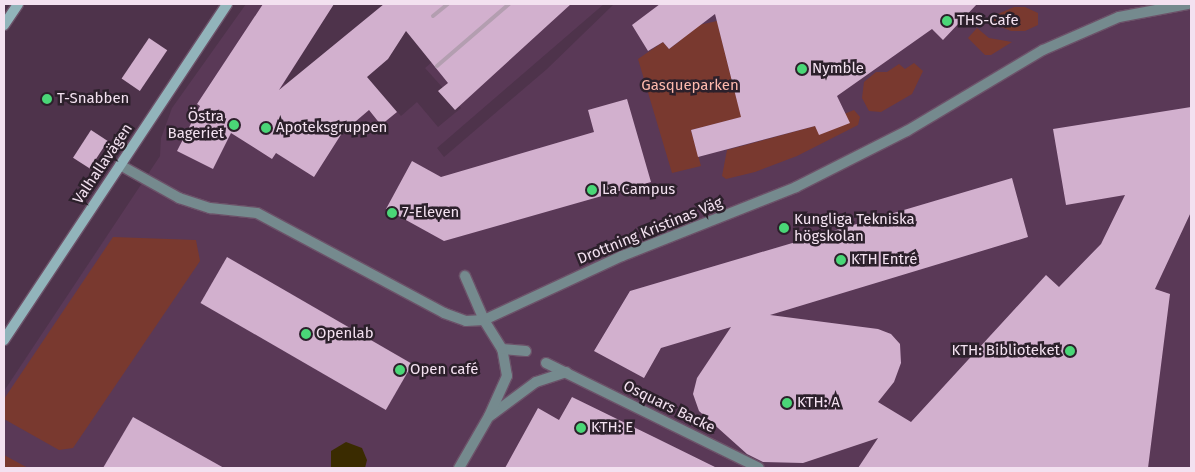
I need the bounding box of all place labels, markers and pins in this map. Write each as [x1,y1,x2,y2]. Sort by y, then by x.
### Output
place label: THS-Cafe [957,12,1019,30]
marker: THS-Cafe [941,15,953,27]
place label: Nymble [812,60,864,78]
marker: Nymble [796,63,808,75]
place label: T-Snabben [57,90,129,108]
marker: T-Snabben [41,93,53,105]
place label: Östra Bageriet [168,107,224,142]
marker: Östra Bageriet [228,119,240,131]
place label: Apoteksgruppen [276,119,387,137]
marker: Apoteksgruppen [260,122,272,134]
place label: La Campus [602,181,675,199]
marker: La Campus [586,184,598,196]
place label: 7-Eleven [402,204,459,222]
marker: 7-Eleven [386,207,398,219]
place label: Kungliga Tekniska högskolan [794,210,915,245]
marker: Kungliga Tekniska högskolan [778,222,790,234]
place label: KTH Entré [851,251,917,269]
marker: KTH Entré [835,254,847,266]
place label: Openlab [316,325,374,343]
marker: Openlab [300,328,312,340]
place label: KTH: Biblioteket [951,342,1060,360]
marker: KTH: Biblioteket [1064,345,1076,357]
place label: Open café [410,361,478,379]
marker: Open café [394,364,406,376]
place label: KTH: A [797,394,840,412]
marker: KTH: A [781,397,793,409]
place label: KTH: E [591,419,633,437]
marker: KTH: E [575,422,587,434]

